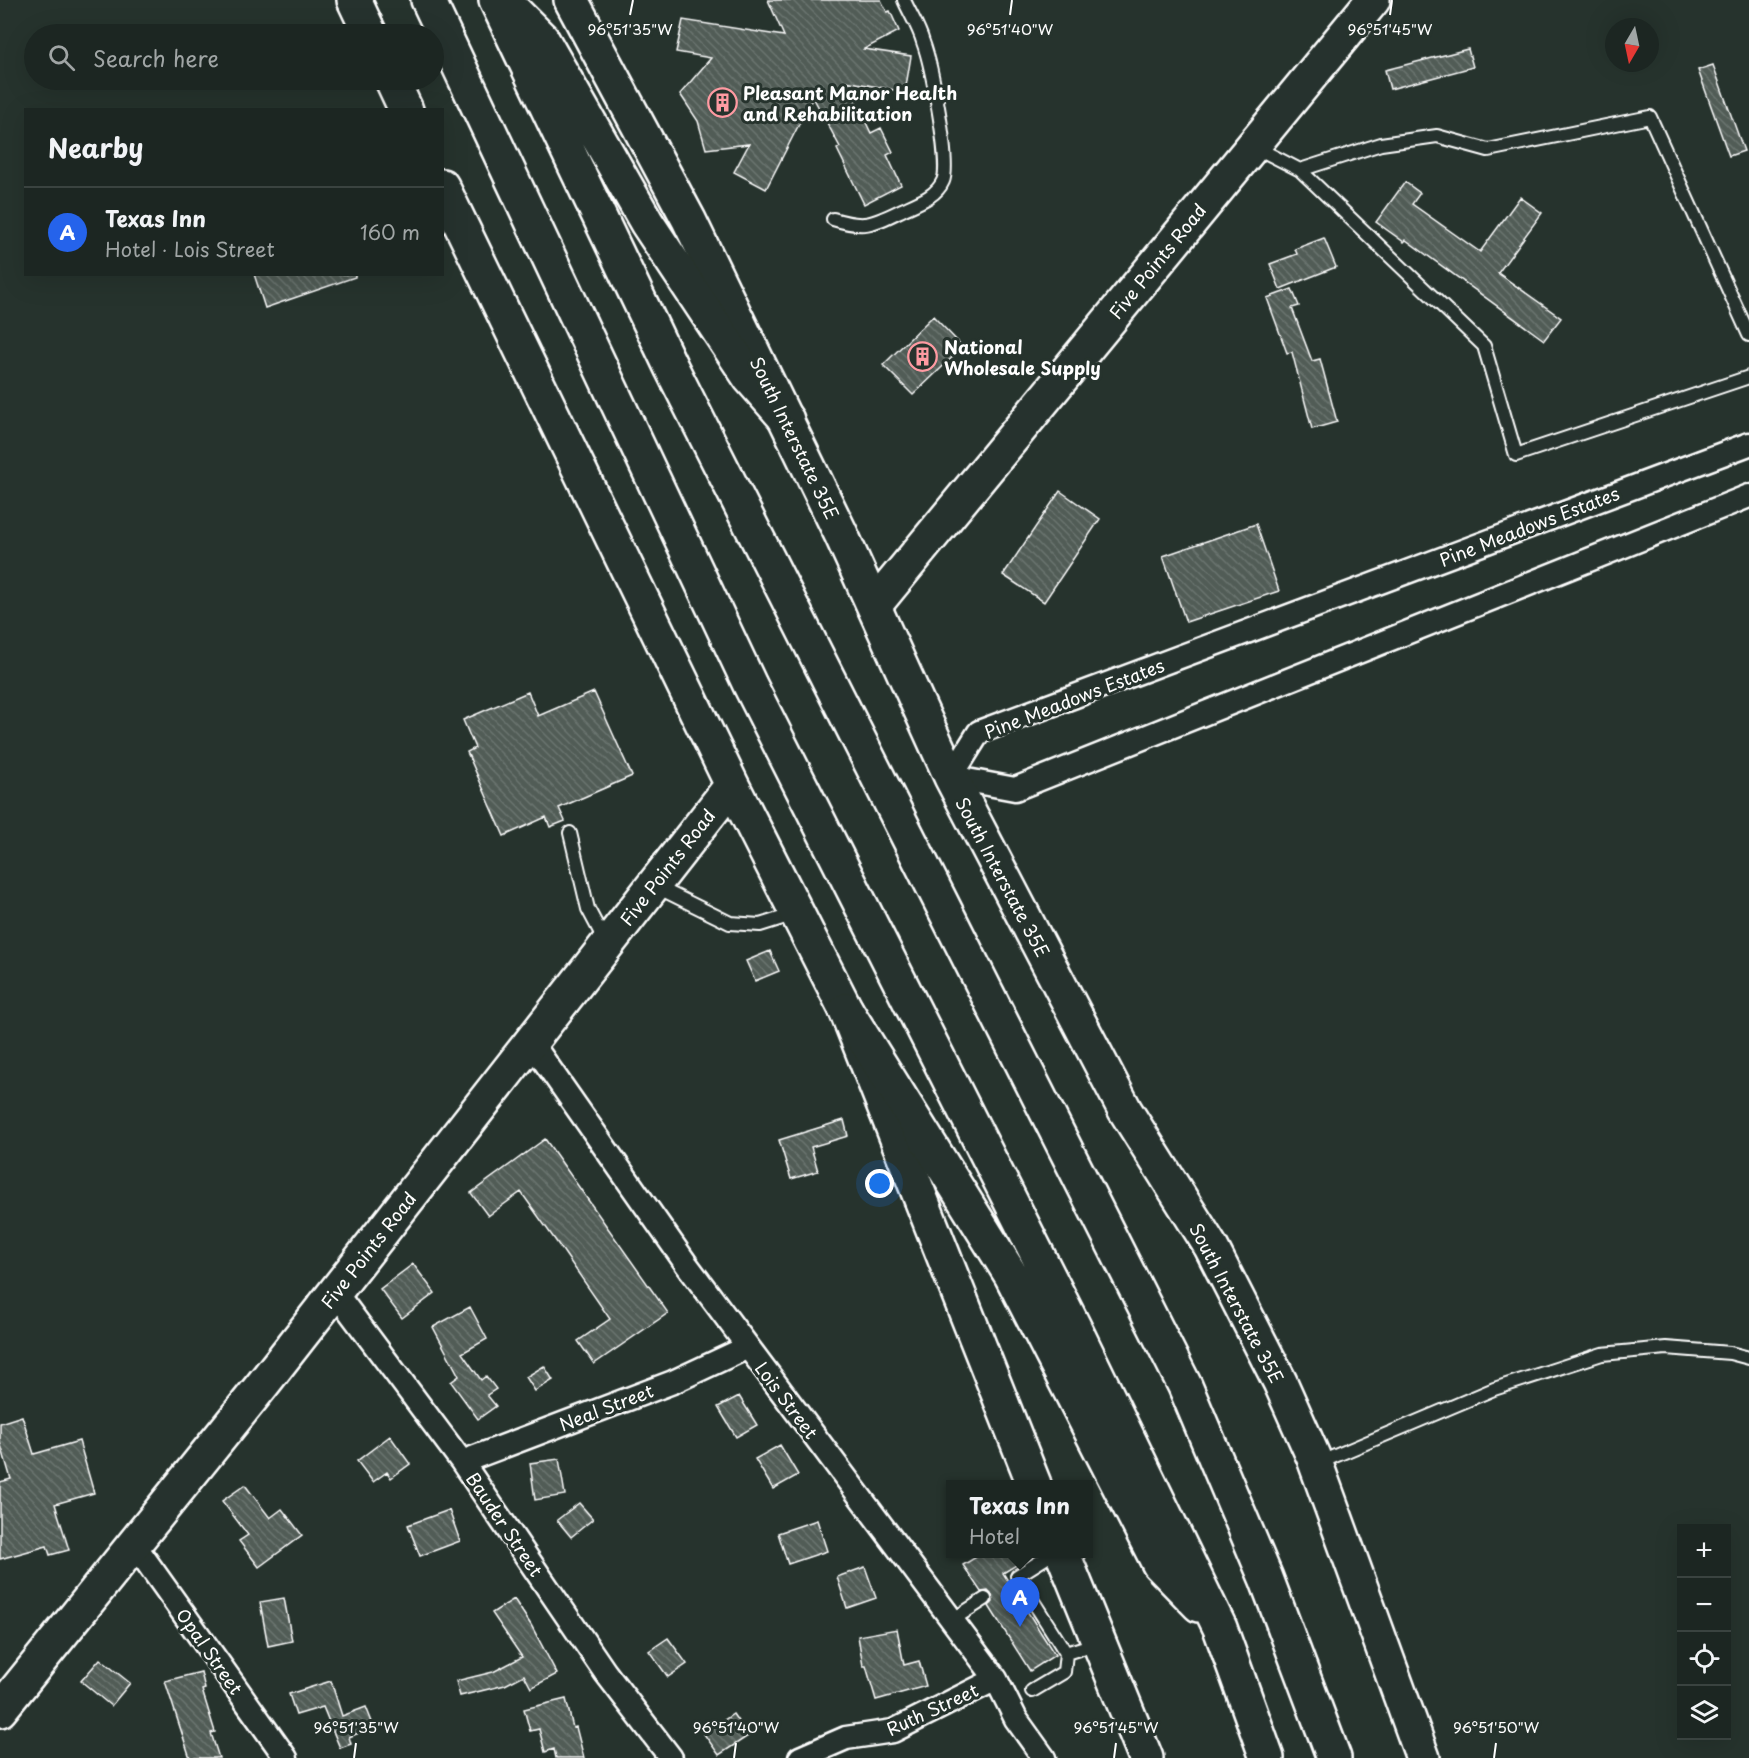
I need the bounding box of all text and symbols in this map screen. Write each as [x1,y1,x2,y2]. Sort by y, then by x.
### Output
text: 96°51'35"W [587,17,673,40]
text: 96°51'40"W [967,17,1054,40]
text: 96°51'45"W [1348,17,1433,40]
north arrow [1605,18,1659,72]
search box [24,24,444,90]
icon: search [45,41,78,74]
text: Search here [93,41,219,74]
place label: Pleasant Manor Health and Rehabilitation [743,79,957,127]
building icon: Pleasant Manor Health and Rehabilitation [706,86,738,118]
text: Nearby [48,128,143,167]
street label: Five Points Road [1102,197,1212,325]
text: Texas Inn [105,201,206,234]
text: A [60,217,75,247]
text: 160 m [360,217,420,247]
text: Hotel · Lois Street [105,234,275,264]
place label: National Wholesale Supply [944,333,1101,381]
building icon: National Wholesale Supply [907,340,939,372]
street label: South Interstate 35E [744,352,846,524]
street label: Pine Meadows Estates [1435,479,1623,573]
street label: Pine Meadows Estates [980,651,1168,745]
street label: South Interstate 35E [949,792,1057,962]
street label: Five Points Road [613,803,721,931]
your location [865,1169,894,1198]
street label: Five Points Road [314,1186,422,1314]
street label: South Interstate 35E [1183,1218,1291,1388]
street label: Lois Street [749,1356,825,1444]
street label: Neal Street [555,1377,657,1437]
street label: Bauder Street [460,1466,550,1582]
popup [946,1480,1093,1558]
text: Texas Inn [969,1488,1070,1521]
text: Hotel [969,1521,1020,1551]
map controls [1677,1524,1731,1740]
button: + [1677,1524,1731,1578]
pin: A [1000,1578,1040,1627]
button: − [1677,1578,1731,1632]
street label: Opal Street [170,1602,250,1700]
button: locate [1677,1632,1731,1686]
street label: Ruth Street [882,1676,982,1742]
button: layers [1677,1686,1731,1740]
text: 96°51'35"W [313,1715,399,1738]
text: 96°51'40"W [693,1715,780,1738]
text: 96°51'45"W [1074,1715,1159,1738]
text: 96°51'50"W [1453,1715,1540,1738]

